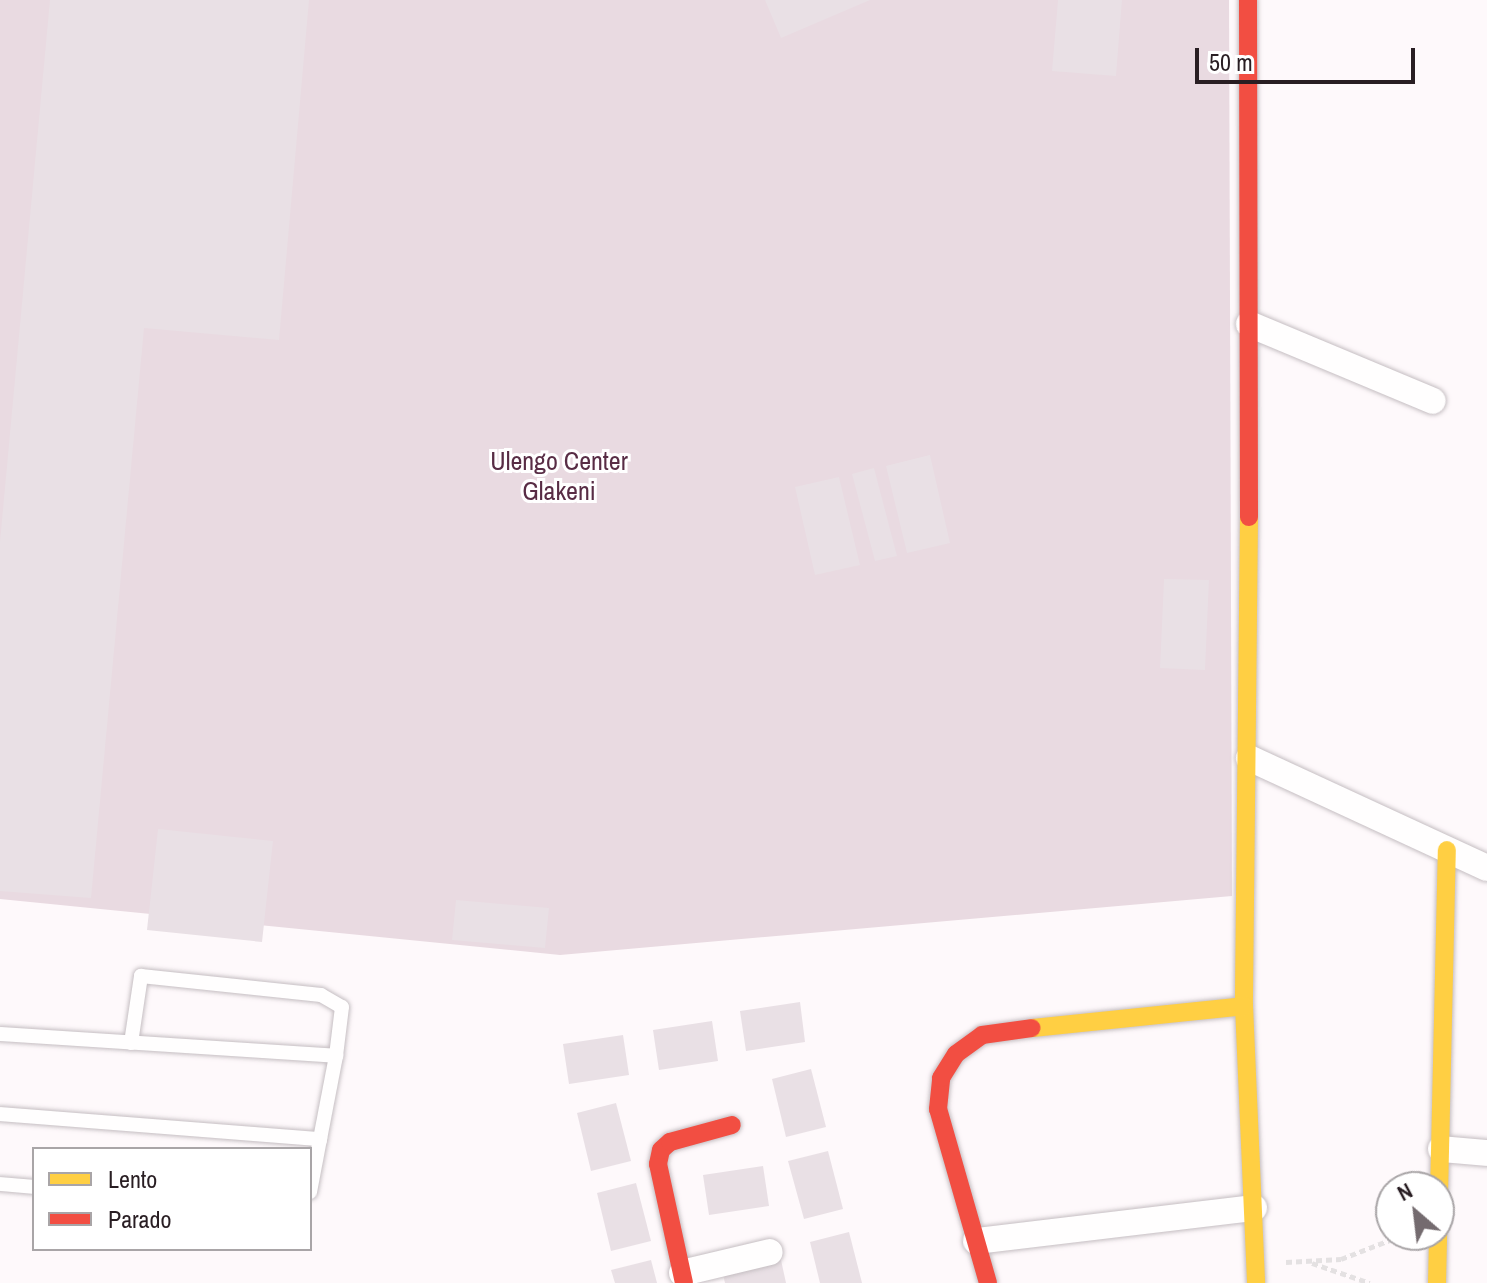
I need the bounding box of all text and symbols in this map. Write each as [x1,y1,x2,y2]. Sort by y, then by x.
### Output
scale bar [1199,32,1419,82]
text: 50 m [1209,46,1253,78]
park label: Ulengo Center Glakeni [490,445,628,506]
legend [32,1147,312,1251]
text: Lento [108,1163,157,1195]
north arrow [1375,1171,1455,1251]
text: N [1392,1175,1417,1208]
text: Parado [108,1203,171,1235]

